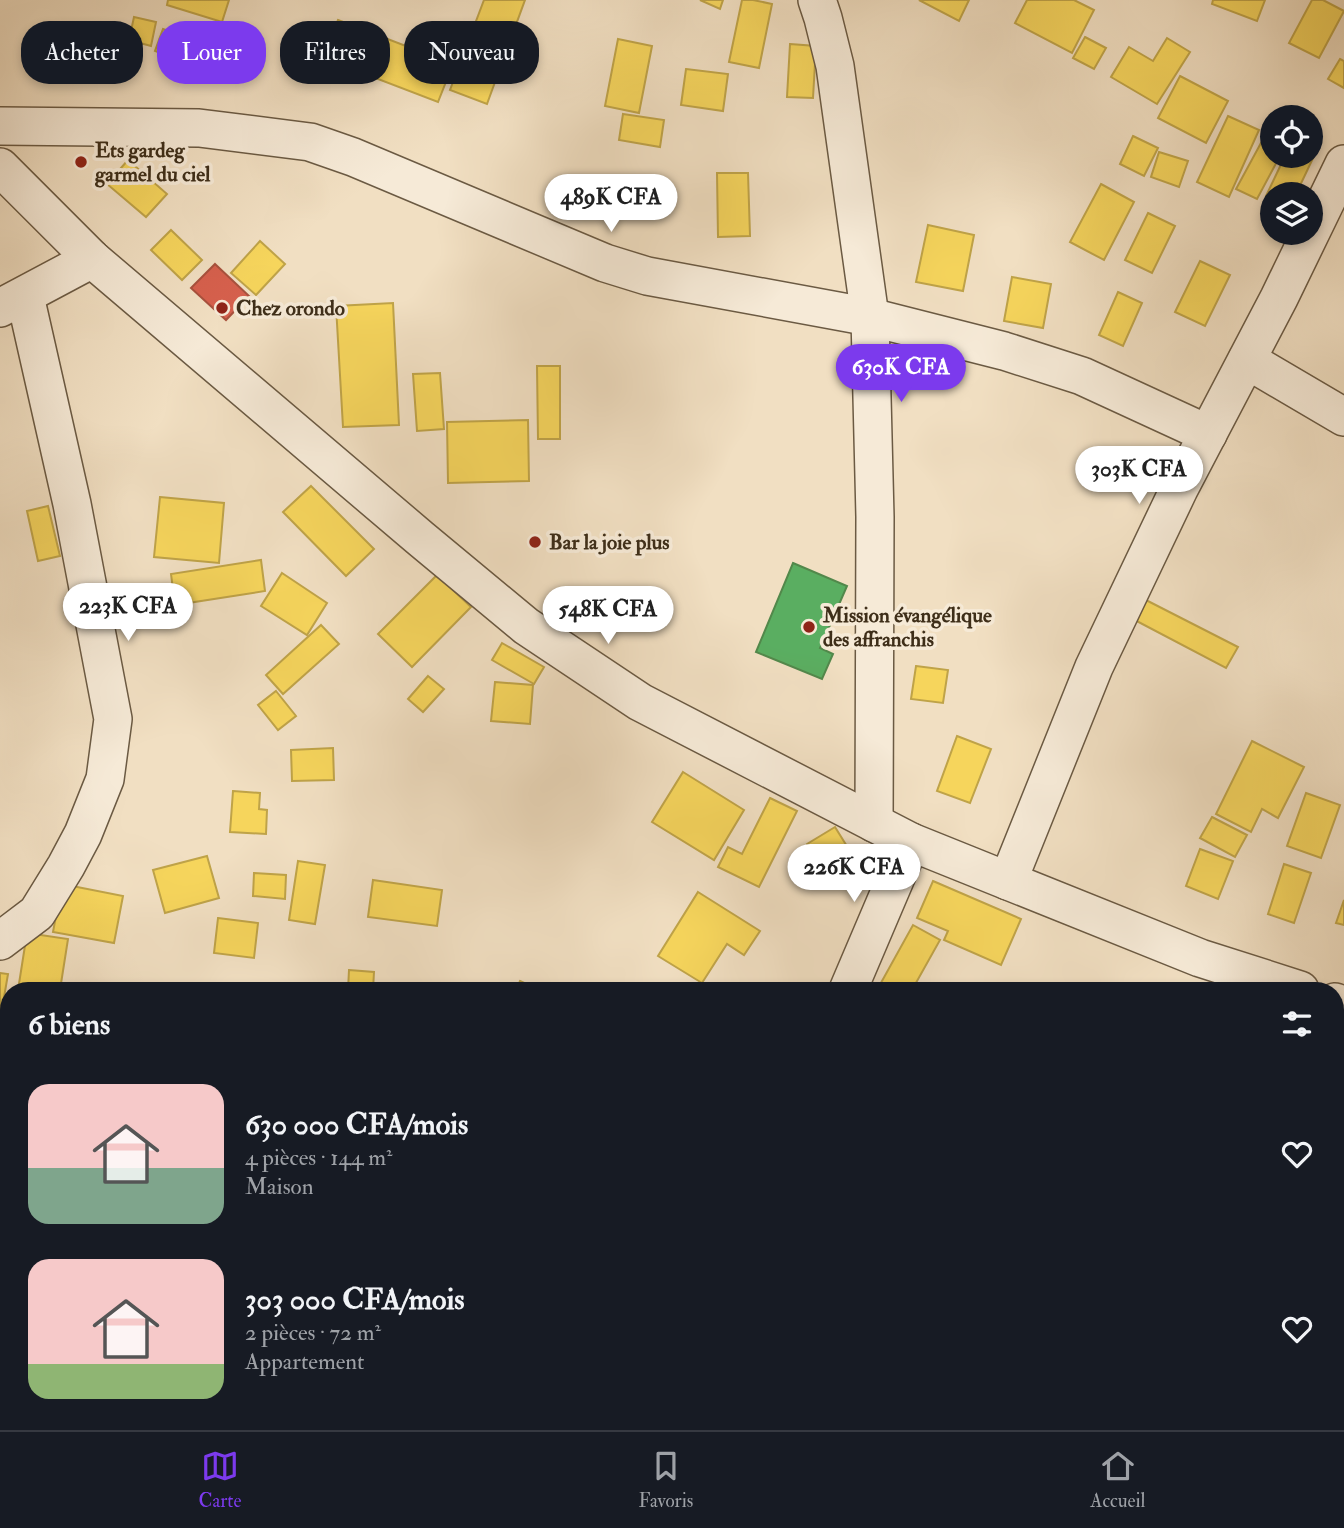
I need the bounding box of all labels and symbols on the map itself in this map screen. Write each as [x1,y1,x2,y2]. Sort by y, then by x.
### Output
place label: Ets gardeg garmel du ciel [94,137,211,188]
marker: Ets gardeg garmel du ciel [73,154,89,170]
pin: 489K CFA [539,174,683,234]
place label: Chez orondo [236,295,345,322]
marker: Chez orondo [214,300,230,316]
pin: 630K CFA [829,344,973,404]
pin: 303K CFA [1067,447,1211,506]
place label: Bar la joie plus [549,529,670,556]
marker: Bar la joie plus [527,534,543,550]
pin: 223K CFA [56,584,200,643]
pin: 548K CFA [536,586,680,646]
place label: Mission évangélique des affranchis [822,602,992,653]
marker: Mission évangélique des affranchis [801,619,817,635]
pin: 226K CFA [782,844,926,904]

